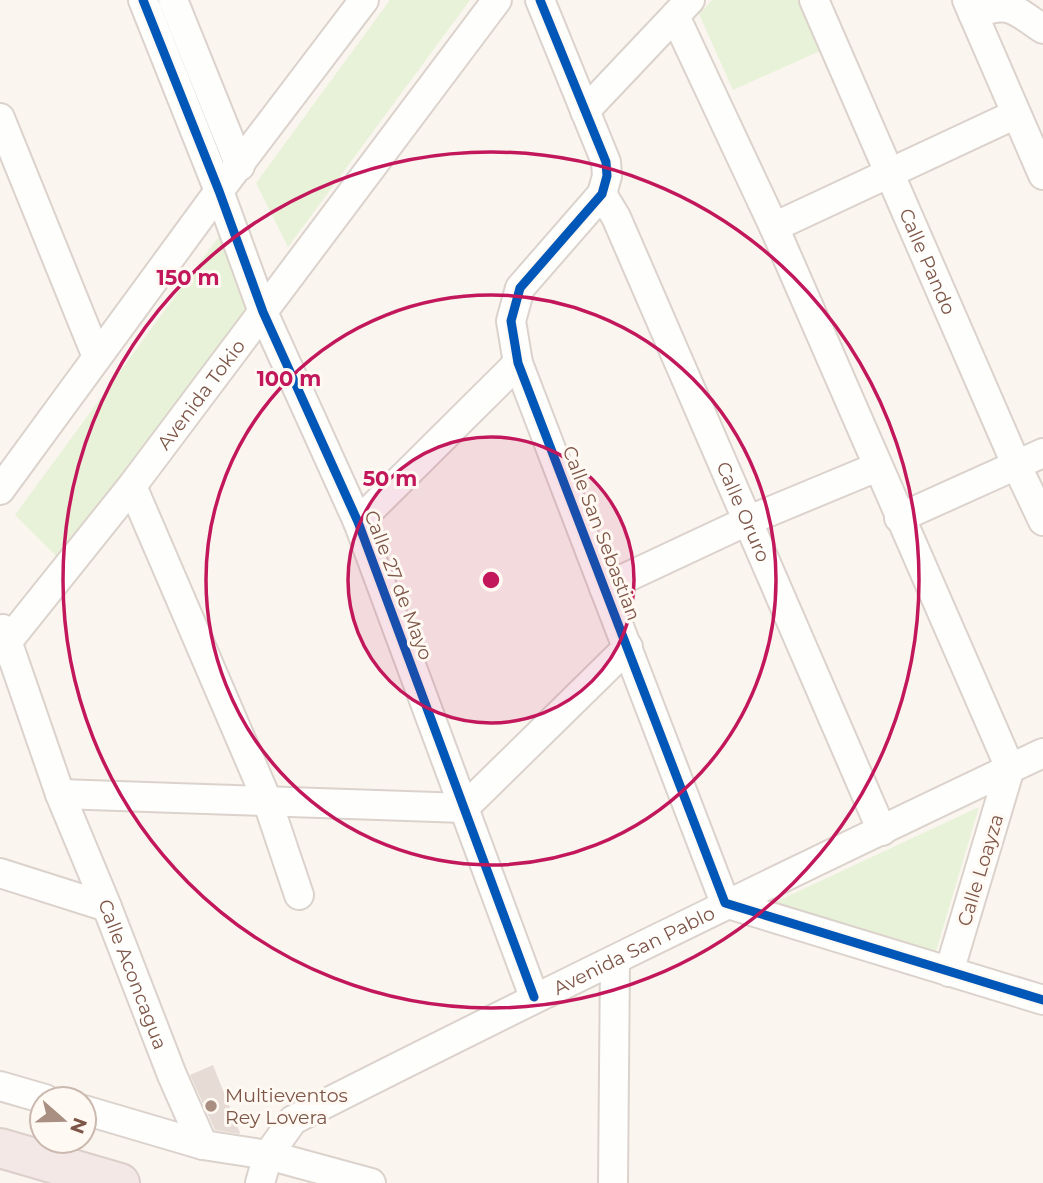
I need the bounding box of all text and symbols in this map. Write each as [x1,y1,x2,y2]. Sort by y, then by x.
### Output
street label: Calle Pando [894,205,961,318]
text: 150 m [157,265,219,290]
street label: Avenida Tokio [152,335,250,454]
text: 100 m [257,366,321,391]
street label: Calle San Sebastian [558,443,645,624]
street label: Calle Oruro [711,458,775,566]
text: 50 m [363,466,417,491]
street label: Calle 27 de Mayo [359,507,438,663]
centre of rings [479,568,503,592]
street label: Calle Loayza [953,811,1008,929]
street label: Calle Aconcagua [93,896,172,1053]
street label: Avenida San Pablo [550,901,719,1000]
place label: Multieventos Rey Lovera [225,1084,348,1129]
north arrow [28,1085,98,1155]
marker: Multieventos Rey Lovera [203,1098,219,1114]
text: N [65,1114,92,1137]

